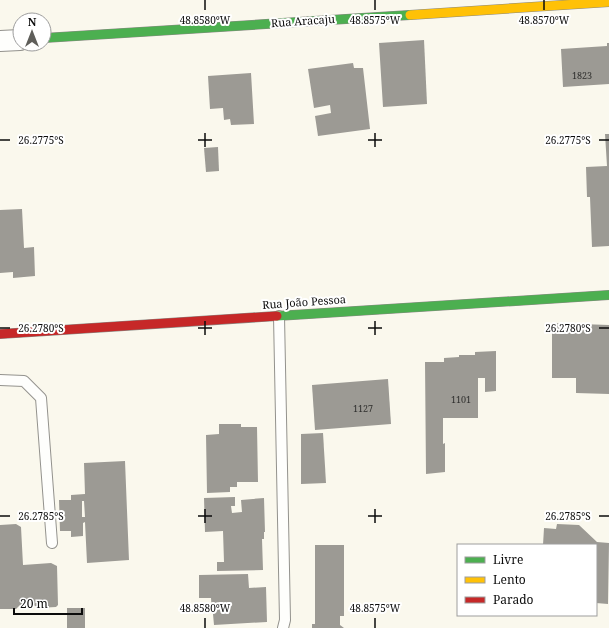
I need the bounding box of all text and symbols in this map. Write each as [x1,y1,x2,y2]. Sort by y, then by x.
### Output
street label: Rua Aracaju [270,11,335,30]
north arrow [12,12,52,52]
text: 48.8580°W [180,13,231,27]
text: 48.8575°W [350,13,401,27]
text: 48.8570°W [519,13,570,27]
text: N [28,14,37,29]
house number: 1823 [572,69,592,82]
text: 26.2775°S [18,133,64,147]
text: 26.2775°S [545,133,591,147]
street label: Rua João Pessoa [262,291,346,312]
text: 26.2780°S [18,321,64,335]
text: 26.2780°S [545,321,591,335]
house number: 1101 [451,393,471,406]
house number: 1127 [353,402,373,415]
text: 26.2785°S [18,509,64,523]
text: 26.2785°S [545,509,591,523]
legend [457,544,597,616]
text: Livre [493,551,523,568]
text: Lento [493,571,526,588]
scale bar [14,590,82,616]
text: Parado [493,591,534,608]
text: 20 m [20,595,48,612]
text: 48.8580°W [180,601,231,615]
text: 48.8575°W [350,601,401,615]

